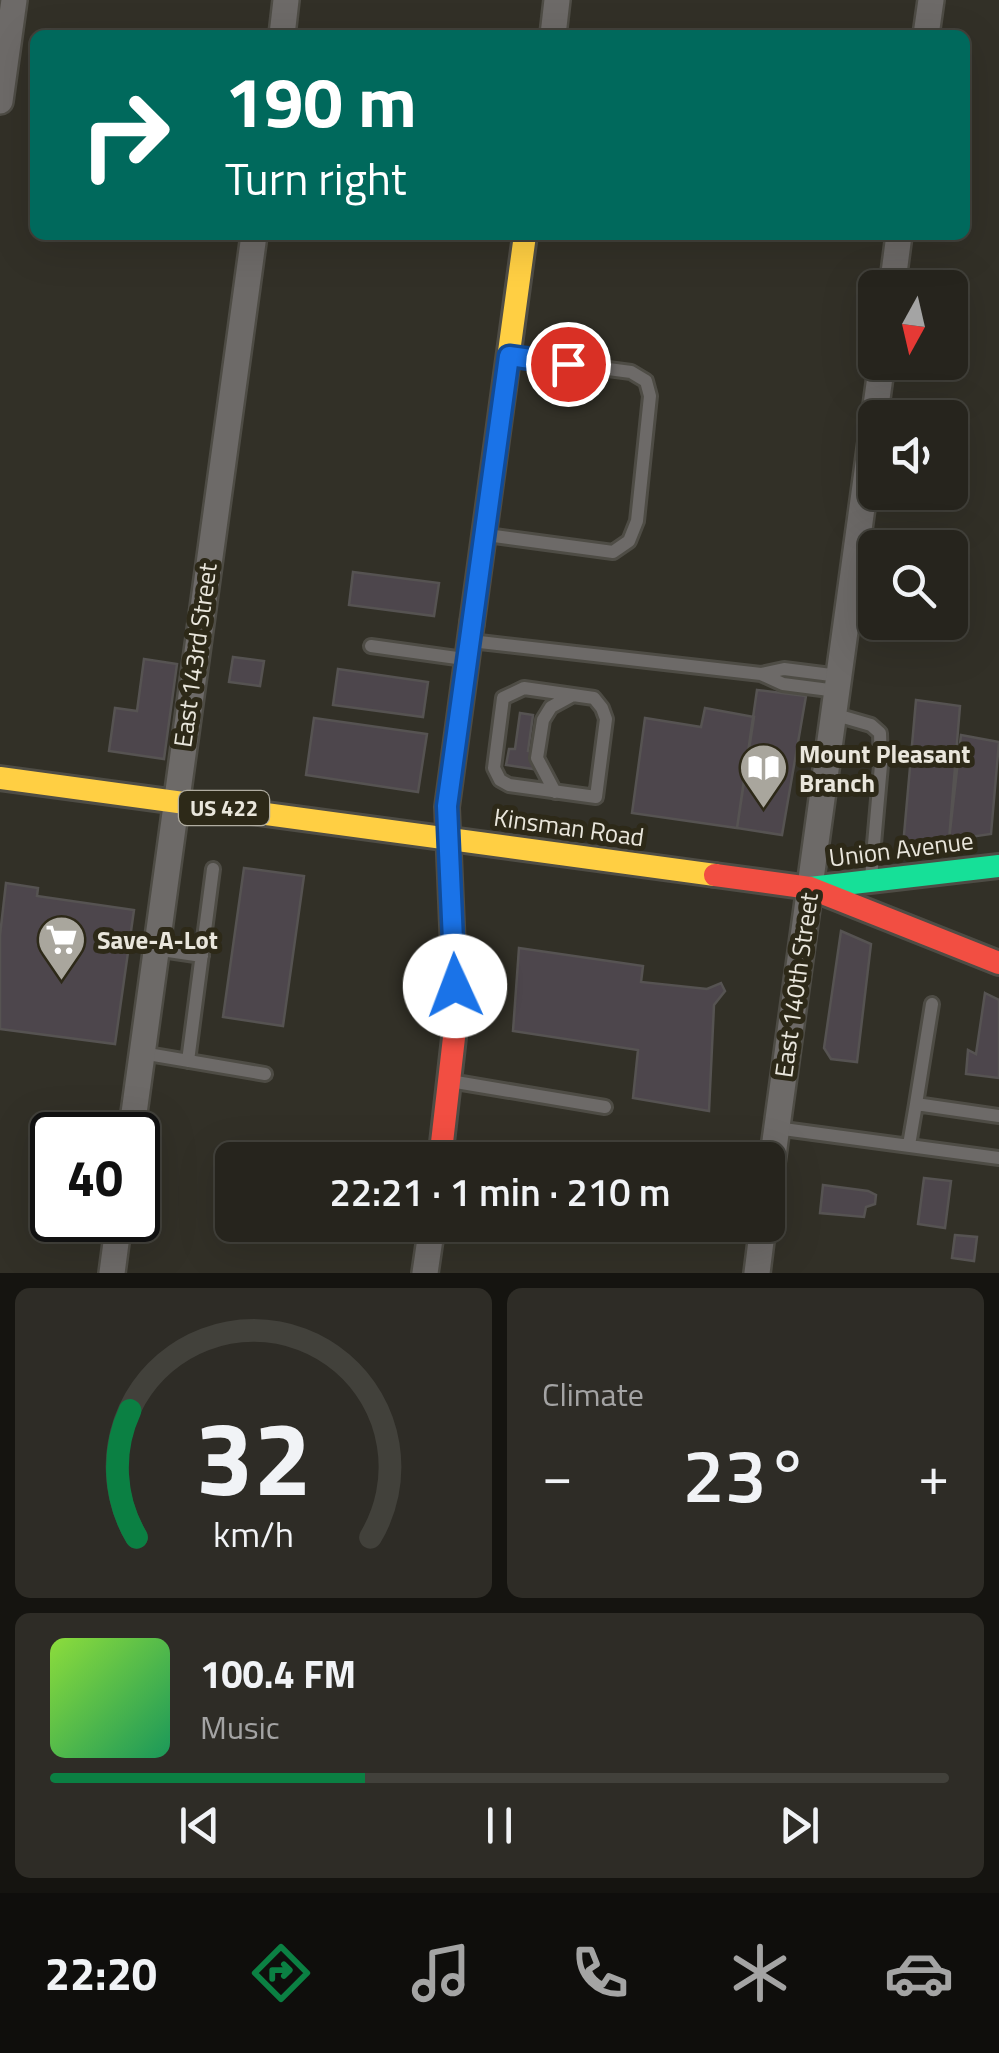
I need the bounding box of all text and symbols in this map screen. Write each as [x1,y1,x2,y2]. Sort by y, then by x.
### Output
text: 190 m [225,48,417,154]
icon: right [60,70,190,200]
text: Turn right [225,144,407,212]
north arrow [858,270,968,380]
map controls [858,270,968,640]
pin [526,322,611,407]
icon: arrive [541,337,596,392]
button: sound [858,400,968,510]
button: search [858,530,968,640]
street label: East 143rd Street [163,560,227,750]
place label: Mount Pleasant Branch [799,735,970,802]
library icon: Mount Pleasant Branch [738,742,790,810]
road number: US 422 [179,791,269,825]
street label: Kinsman Road [491,798,647,856]
street label: Union Avenue [827,821,975,877]
street label: East 140th Street [764,890,828,1080]
supermarket icon: Save-A-Lot [36,914,88,982]
place label: Save-A-Lot [97,921,218,959]
position arrow [403,934,507,1038]
speed limit sign: 40 [30,1112,160,1242]
text: 22:21 · 1 min · 210 m [329,1163,671,1221]
text: Climate [542,1370,644,1418]
text: 32 [195,1377,312,1535]
text: 23° [682,1417,809,1531]
text: − [542,1433,573,1516]
text: + [918,1433,949,1516]
text: km/h [213,1506,294,1561]
text: 100.4 FM [200,1645,356,1703]
text: Music [200,1703,280,1751]
icon: previous [172,1798,227,1853]
icon: pause [472,1798,527,1853]
icon: next [772,1798,827,1853]
icon: directions [246,1938,316,2008]
icon: music [406,1938,476,2008]
icon: phone [565,1938,635,2008]
icon: climate [725,1938,795,2008]
icon: car [884,1938,954,2008]
text: 22:20 [45,1939,157,2007]

